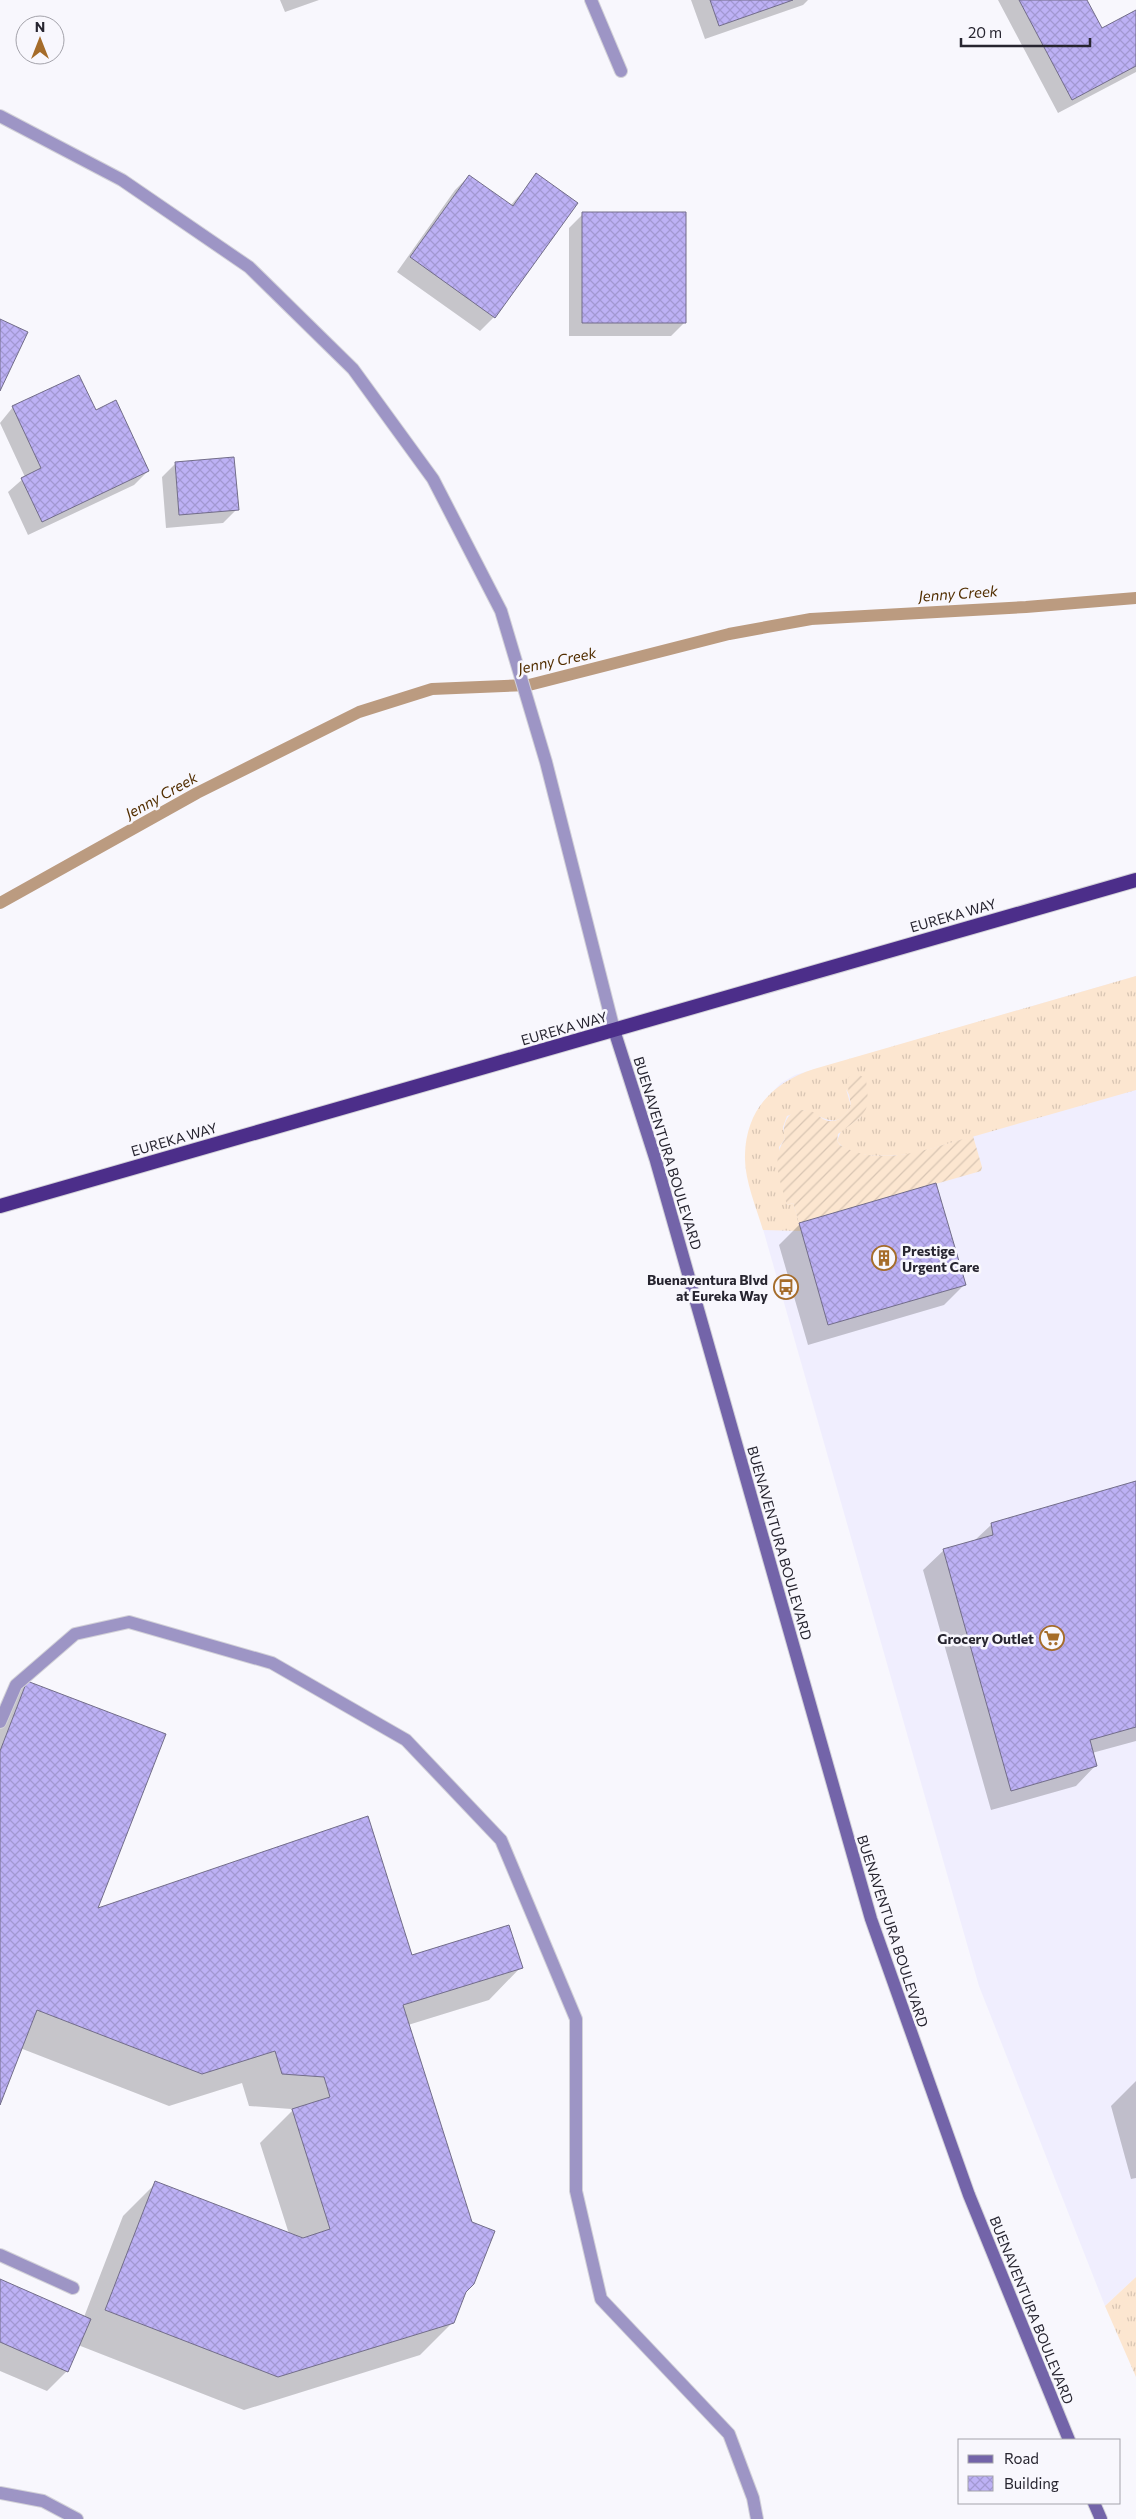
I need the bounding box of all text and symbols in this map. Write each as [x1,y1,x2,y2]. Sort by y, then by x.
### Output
north arrow [15,15,65,65]
scale bar [961,15,1090,47]
text: N [35,18,45,35]
text: 20 m [968,23,1002,41]
water label: Jenny Creek [916,581,999,605]
water label: Jenny Creek [514,643,599,678]
water label: Jenny Creek [120,767,201,823]
street label: EUREKA WAY [908,895,998,935]
street label: EUREKA WAY [519,1008,609,1048]
street label: BUENAVENTURA BOULEVARD [630,1054,706,1252]
street label: EUREKA WAY [129,1119,219,1159]
place label: Prestige Urgent Care [902,1242,980,1275]
building icon: Prestige Urgent Care [871,1245,897,1271]
place label: Buenaventura Blvd at Eureka Way [647,1271,768,1304]
bus stop icon: Buenaventura Blvd at Eureka Way [773,1274,799,1300]
street label: BUENAVENTURA BOULEVARD [744,1444,816,1642]
supermarket icon: Grocery Outlet [1039,1625,1065,1651]
place label: Grocery Outlet [937,1630,1034,1647]
street label: BUENAVENTURA BOULEVARD [854,1833,932,2029]
street label: BUENAVENTURA BOULEVARD [986,2214,1078,2406]
legend [958,2439,1121,2504]
text: Road [1004,2449,1039,2467]
text: Building [1004,2474,1059,2492]

